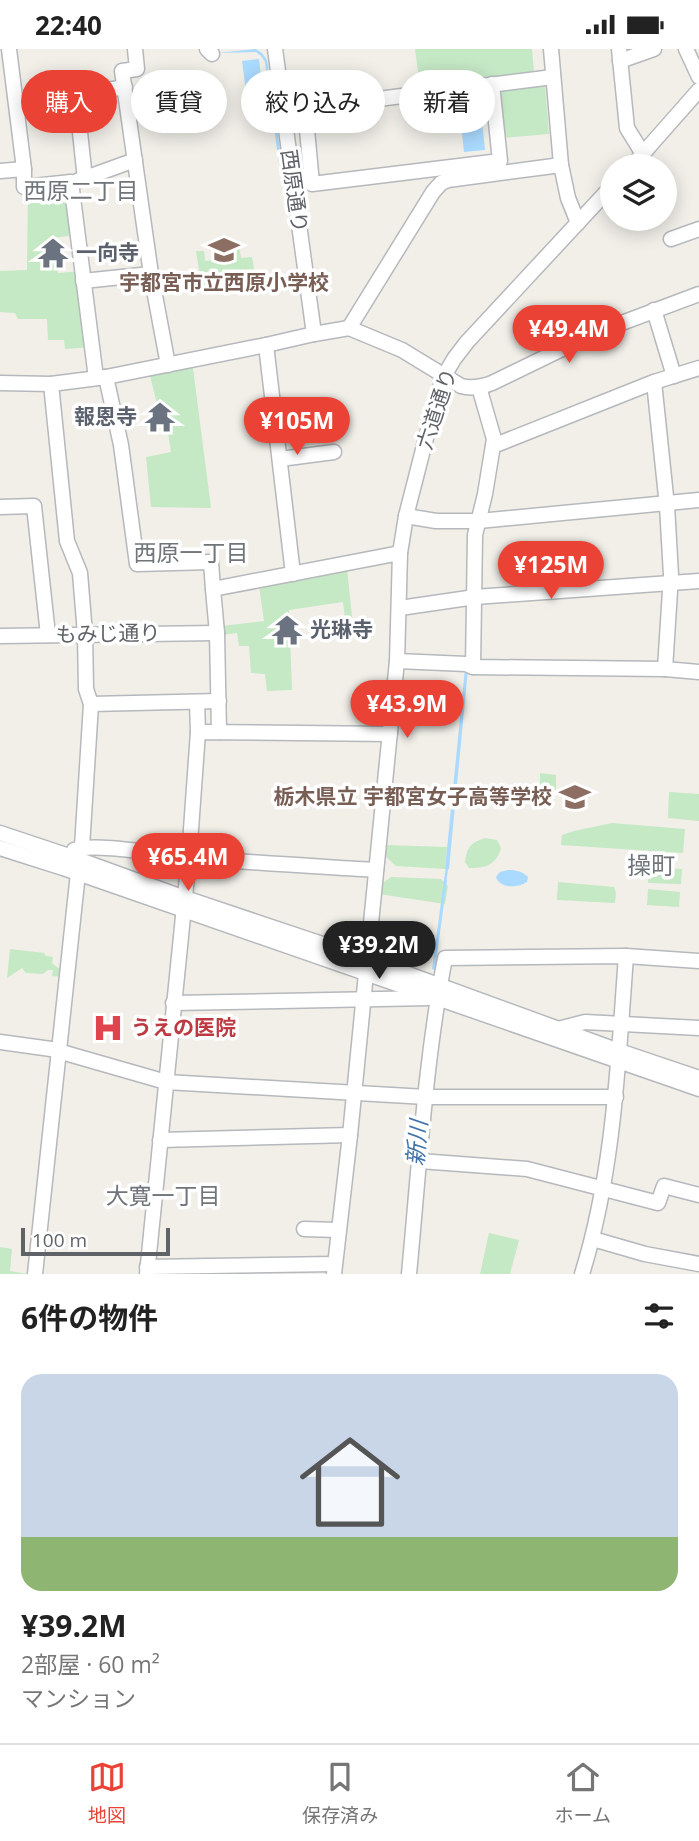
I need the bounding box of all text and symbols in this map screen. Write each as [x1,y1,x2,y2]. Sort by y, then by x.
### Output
text: 22:40 [35,7,102,43]
chip: 購入 [21,70,117,133]
chip: 賃貸 [131,70,227,133]
chip: 絞り込み [241,70,385,133]
chip: 新着 [399,70,495,133]
street label: 西原通り [275,147,315,234]
map controls [600,154,677,231]
button: layers [600,154,677,231]
district label: 西原二丁目 [24,174,139,206]
school or university icon: 宇都宮市立西原小学校 [207,233,241,267]
temple icon: 一向寺 [36,236,70,270]
place label: 一向寺 [76,238,139,266]
place label: 宇都宮市立西原小学校 [119,268,329,296]
pin: ¥49.4M [512,305,626,365]
text: ¥49.4M [529,312,609,344]
street label: 六道通り [410,364,462,453]
pin: ¥105M [248,397,346,457]
temple icon: 報恩寺 [143,400,177,434]
place label: 報恩寺 [74,402,137,430]
text: ¥105M [260,404,334,436]
district label: 西原一丁目 [134,536,249,568]
pin: ¥125M [502,541,600,601]
text: ¥125M [514,548,588,580]
temple icon: 光琳寺 [270,613,304,647]
place label: 光琳寺 [310,615,373,643]
street label: もみじ通り [55,618,161,648]
pin: ¥43.9M [350,681,464,740]
text: ¥43.9M [367,687,447,719]
school or university icon: 栃木県立 宇都宮女子高等学校 [558,780,592,814]
place label: 栃木県立 宇都宮女子高等学校 [274,782,552,810]
pin: ¥65.4M [131,833,245,893]
text: ¥65.4M [148,840,228,872]
district label: 操町 [627,848,675,881]
pin: ¥39.2M [322,921,436,981]
text: ¥39.2M [339,928,419,960]
hospital icon: うえの医院 [91,1011,125,1045]
place label: うえの医院 [131,1013,236,1041]
water label: 新川 [398,1116,434,1167]
district label: 大寛一丁目 [106,1179,221,1211]
scale bar [21,1225,170,1257]
text: 100 m [32,1227,87,1253]
text: 6件の物件 [21,1297,158,1338]
icon: filters [640,1297,678,1335]
icon: home [287,1419,413,1545]
text: ¥39.2M [21,1605,126,1646]
text: 2部屋 · 60 m² [21,1648,160,1680]
text: マンション [21,1682,136,1714]
tab: 地図 [88,1758,126,1828]
tab: 保存済み [302,1758,378,1828]
tab: ホーム [554,1758,611,1828]

